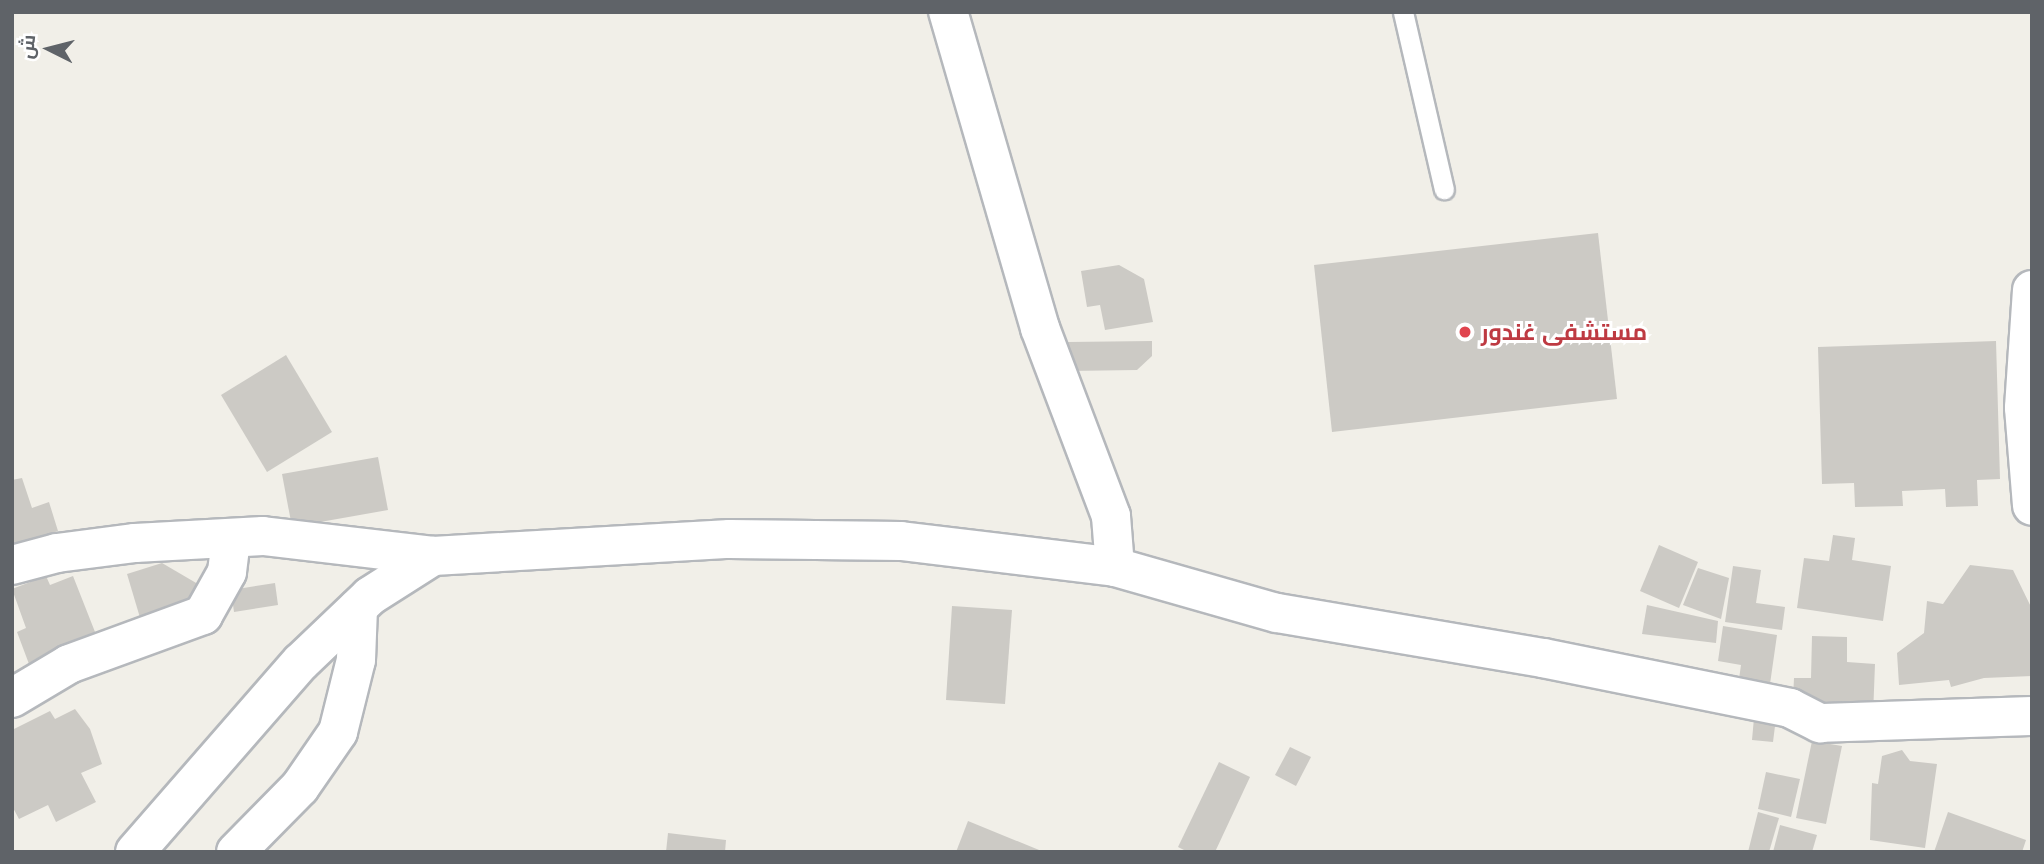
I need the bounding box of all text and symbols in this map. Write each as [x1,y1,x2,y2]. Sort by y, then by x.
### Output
north arrow [14,14,84,84]
text: ش [16,34,39,60]
place label: مستشفى غندور [1481,318,1647,346]
marker: مستشفى غندور [1455,322,1475,342]

